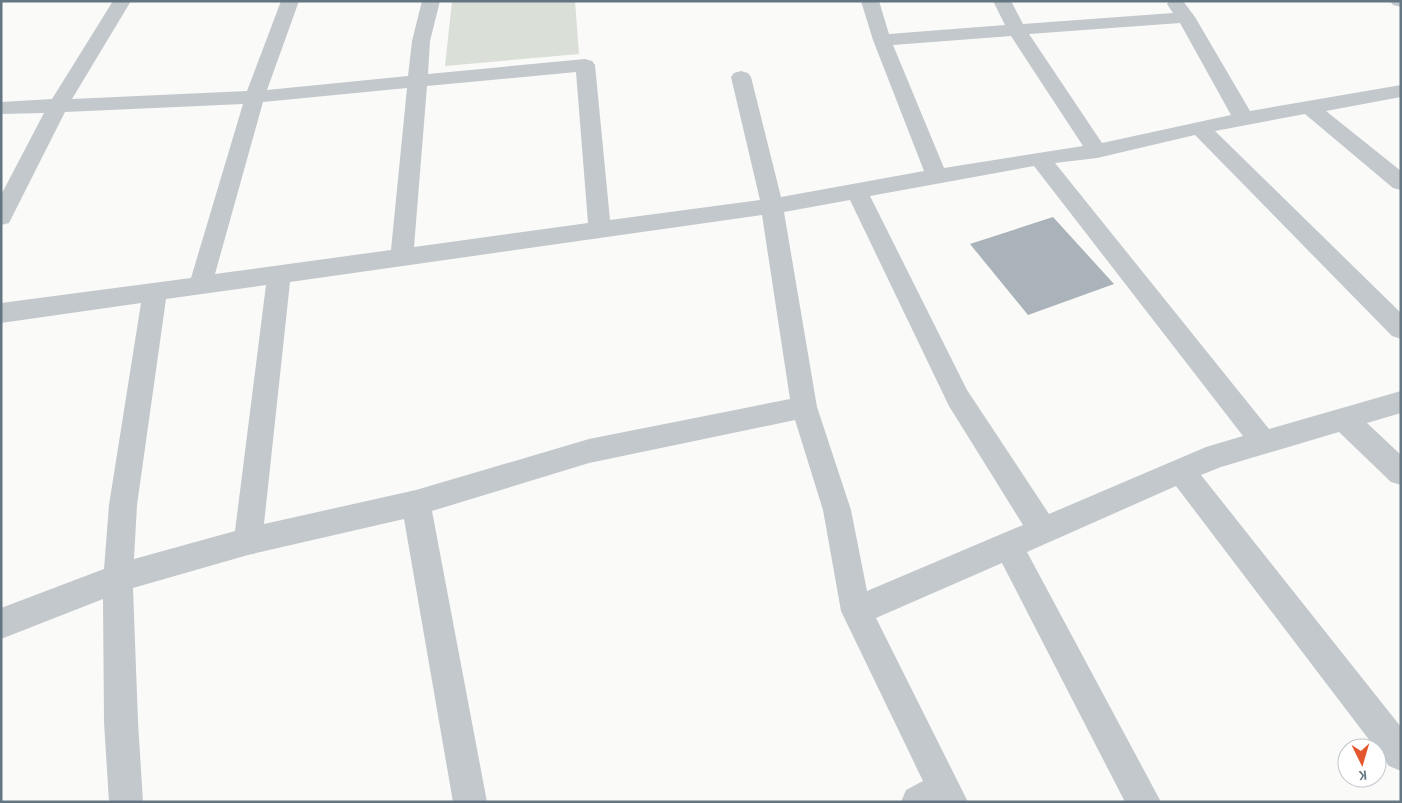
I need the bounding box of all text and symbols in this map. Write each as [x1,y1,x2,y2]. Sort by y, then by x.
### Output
north arrow [1337,738,1387,788]
text: K [1358,768,1368,782]

